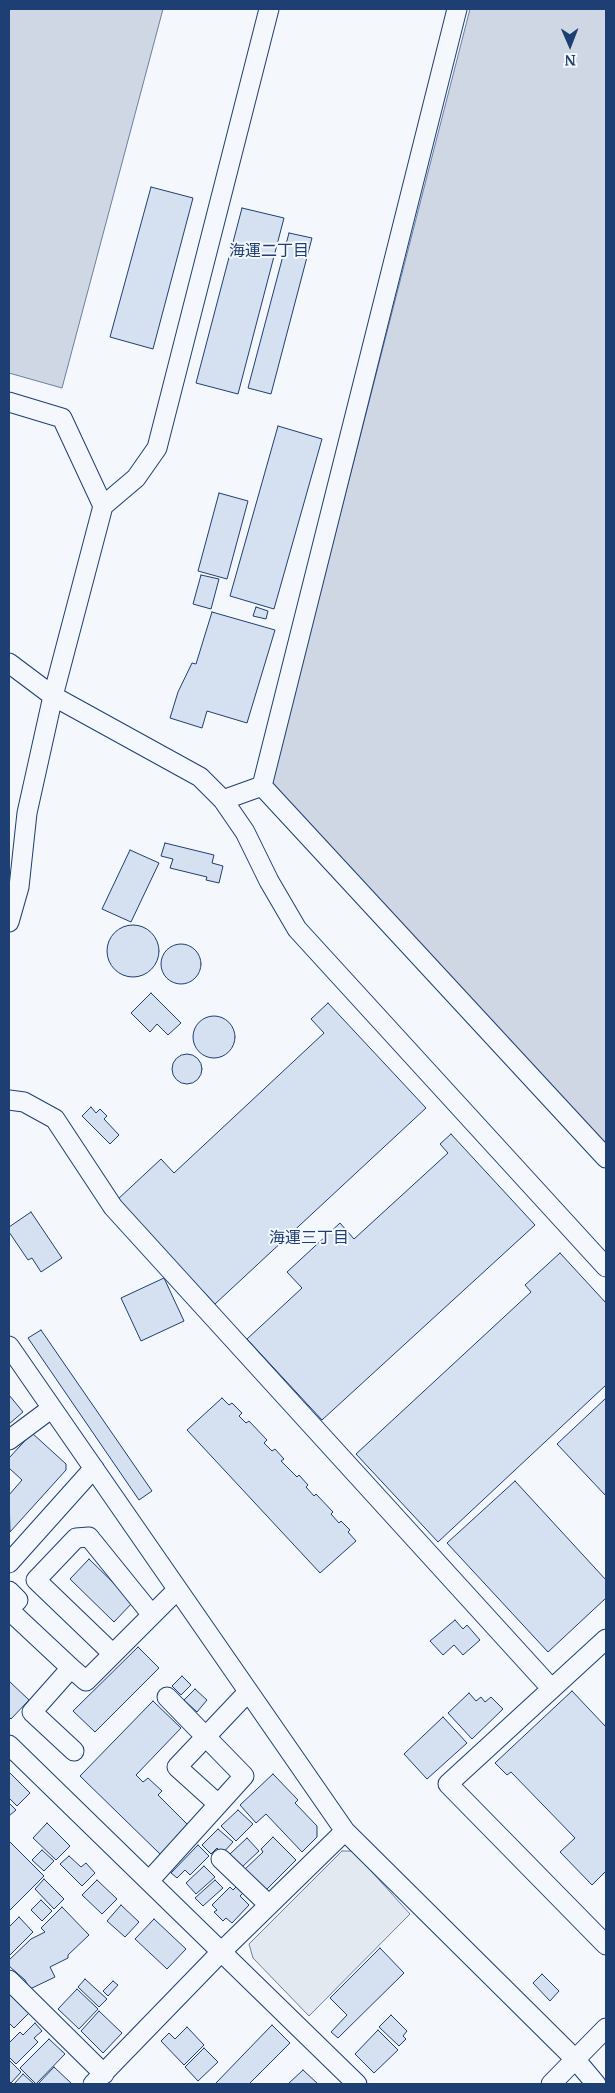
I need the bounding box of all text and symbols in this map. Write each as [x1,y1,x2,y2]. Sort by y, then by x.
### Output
north arrow [545,20,595,70]
text: N [565,51,576,69]
district label: 海運二丁目 [229,241,309,261]
district label: 海運三丁目 [269,1228,349,1248]

